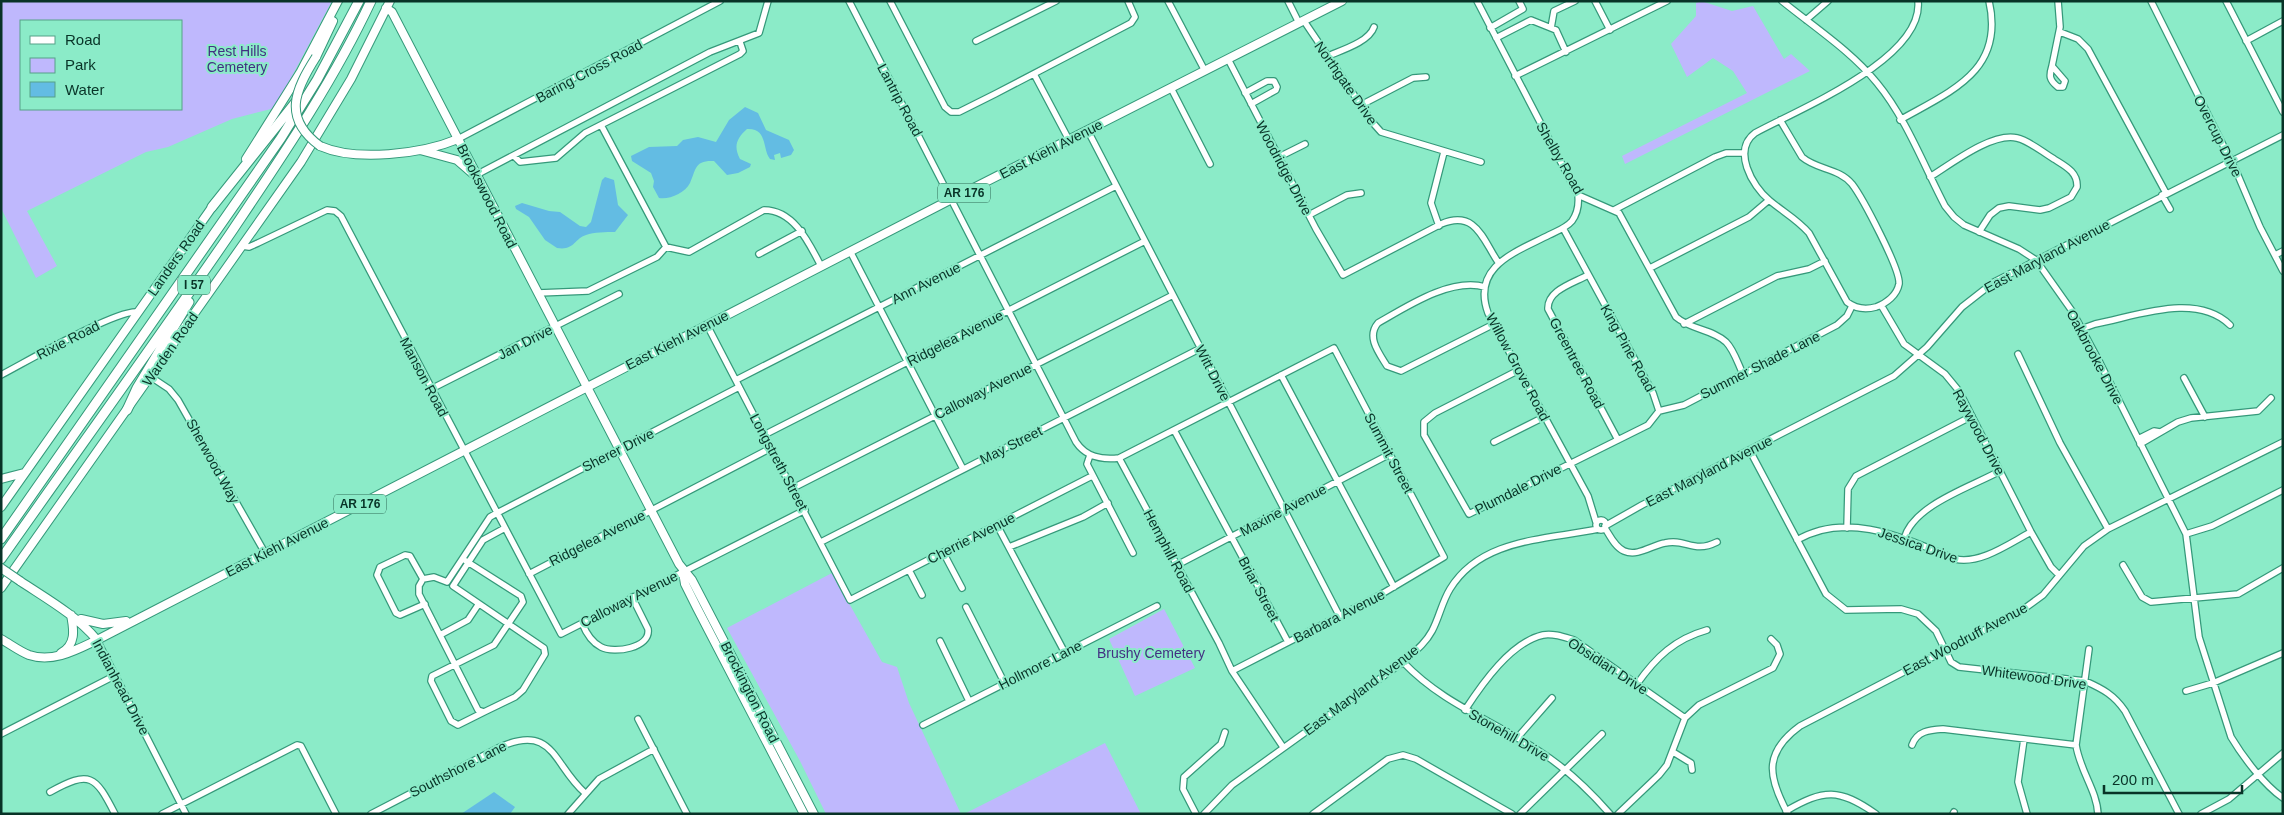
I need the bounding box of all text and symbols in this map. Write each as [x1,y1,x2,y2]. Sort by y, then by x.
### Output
legend [20,20,182,110]
text: Road [65,31,101,48]
street label: Baring Cross Road [533,36,645,106]
street label: Northgate Drive [1311,38,1381,128]
park label: Rest Hills Cemetery [207,43,267,75]
text: Park [65,56,96,73]
street label: Lantrip Road [874,61,926,139]
text: Water [65,81,104,98]
street label: Overcup Drive [2191,93,2246,180]
street label: East Kiehl Avenue [997,116,1105,182]
street label: Woodridge Drive [1253,118,1316,218]
street label: Shelby Road [1533,119,1587,197]
street label: Brookswood Road [454,141,520,251]
road number: AR 176 [938,184,990,202]
street label: East Maryland Avenue [1982,216,2113,296]
street label: Landers Road [144,217,208,299]
street label: Ann Avenue [889,259,963,307]
road number: I 57 [178,276,210,294]
street label: King Pine Road [1597,302,1659,394]
street label: East Kiehl Avenue [623,307,731,373]
street label: Ridgelea Avenue [904,307,1006,369]
street label: Oakbrooke Drive [2063,307,2127,407]
street label: Warden Road [139,309,201,389]
street label: Willow Grove Road [1483,310,1553,424]
street label: Greentree Road [1546,315,1608,411]
street label: Rixie Road [34,317,102,363]
street label: Jan Drive [495,321,555,363]
street label: Summer Shade Lane [1697,328,1823,402]
street label: Manson Road [396,335,452,419]
street label: Witt Drive [1192,342,1234,404]
street label: Calloway Avenue [932,359,1035,422]
street label: Raywood Drive [1950,386,2008,478]
street label: Summit Street [1361,410,1417,496]
street label: Longstreth Street [747,411,811,513]
street label: Sherwood Way [183,416,243,506]
street label: May Street [977,422,1045,467]
street label: Sherer Drive [579,425,657,475]
street label: East Maryland Avenue [1643,432,1775,510]
street label: Plumdale Drive [1472,460,1564,518]
street label: Maxine Avenue [1237,480,1329,539]
road number: AR 176 [334,494,386,514]
street label: Ridgelea Avenue [546,507,648,569]
street label: Hemphill Road [1140,507,1198,595]
street label: Cherrie Avenue [924,509,1018,567]
street label: East Kiehl Avenue [223,514,331,580]
street label: Jessica Drive [1876,524,1960,566]
street label: Briar Street [1235,554,1283,624]
street label: Calloway Avenue [578,567,681,630]
street label: Barbara Avenue [1291,586,1387,646]
street label: East Woodruff Avenue [1900,599,2030,679]
street label: Obsidian Drive [1565,634,1651,698]
street label: Indianhead Drive [89,637,153,738]
street label: Hollmore Lane [996,637,1084,693]
street label: Brockington Road [718,639,782,745]
street label: East Maryland Avenue [1300,641,1422,738]
park label: Brushy Cemetery [1097,645,1205,661]
street label: Whitewood Drive [1980,662,2088,692]
street label: Stonehill Drive [1466,706,1552,765]
street label: Southshore Lane [407,738,509,800]
scale bar [2104,762,2242,794]
text: 200 m [2112,771,2154,788]

